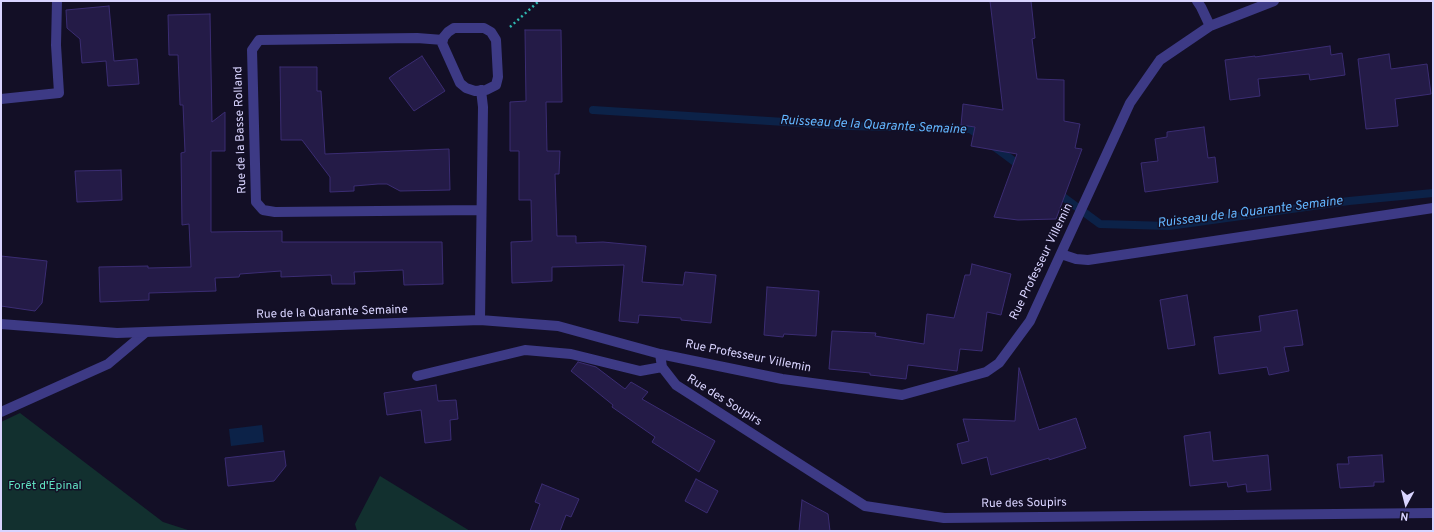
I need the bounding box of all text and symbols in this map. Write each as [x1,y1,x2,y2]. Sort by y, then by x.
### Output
street label: Rue de la Basse Rolland [232,66,250,194]
water label: Ruisseau de la Quarante Semaine [779,113,967,139]
water label: Ruisseau de la Quarante Semaine [1156,194,1344,232]
street label: Rue Professeur Villemin [1007,201,1077,323]
street label: Rue de la Quarante Semaine [256,303,408,323]
street label: Rue Professeur Villemin [684,338,812,376]
street label: Rue des Soupirs [684,372,764,430]
park label: Forêt d'Épinal [8,480,82,494]
north arrow [1386,484,1426,524]
street label: Rue des Soupirs [981,496,1067,512]
text: N [1400,508,1409,523]

